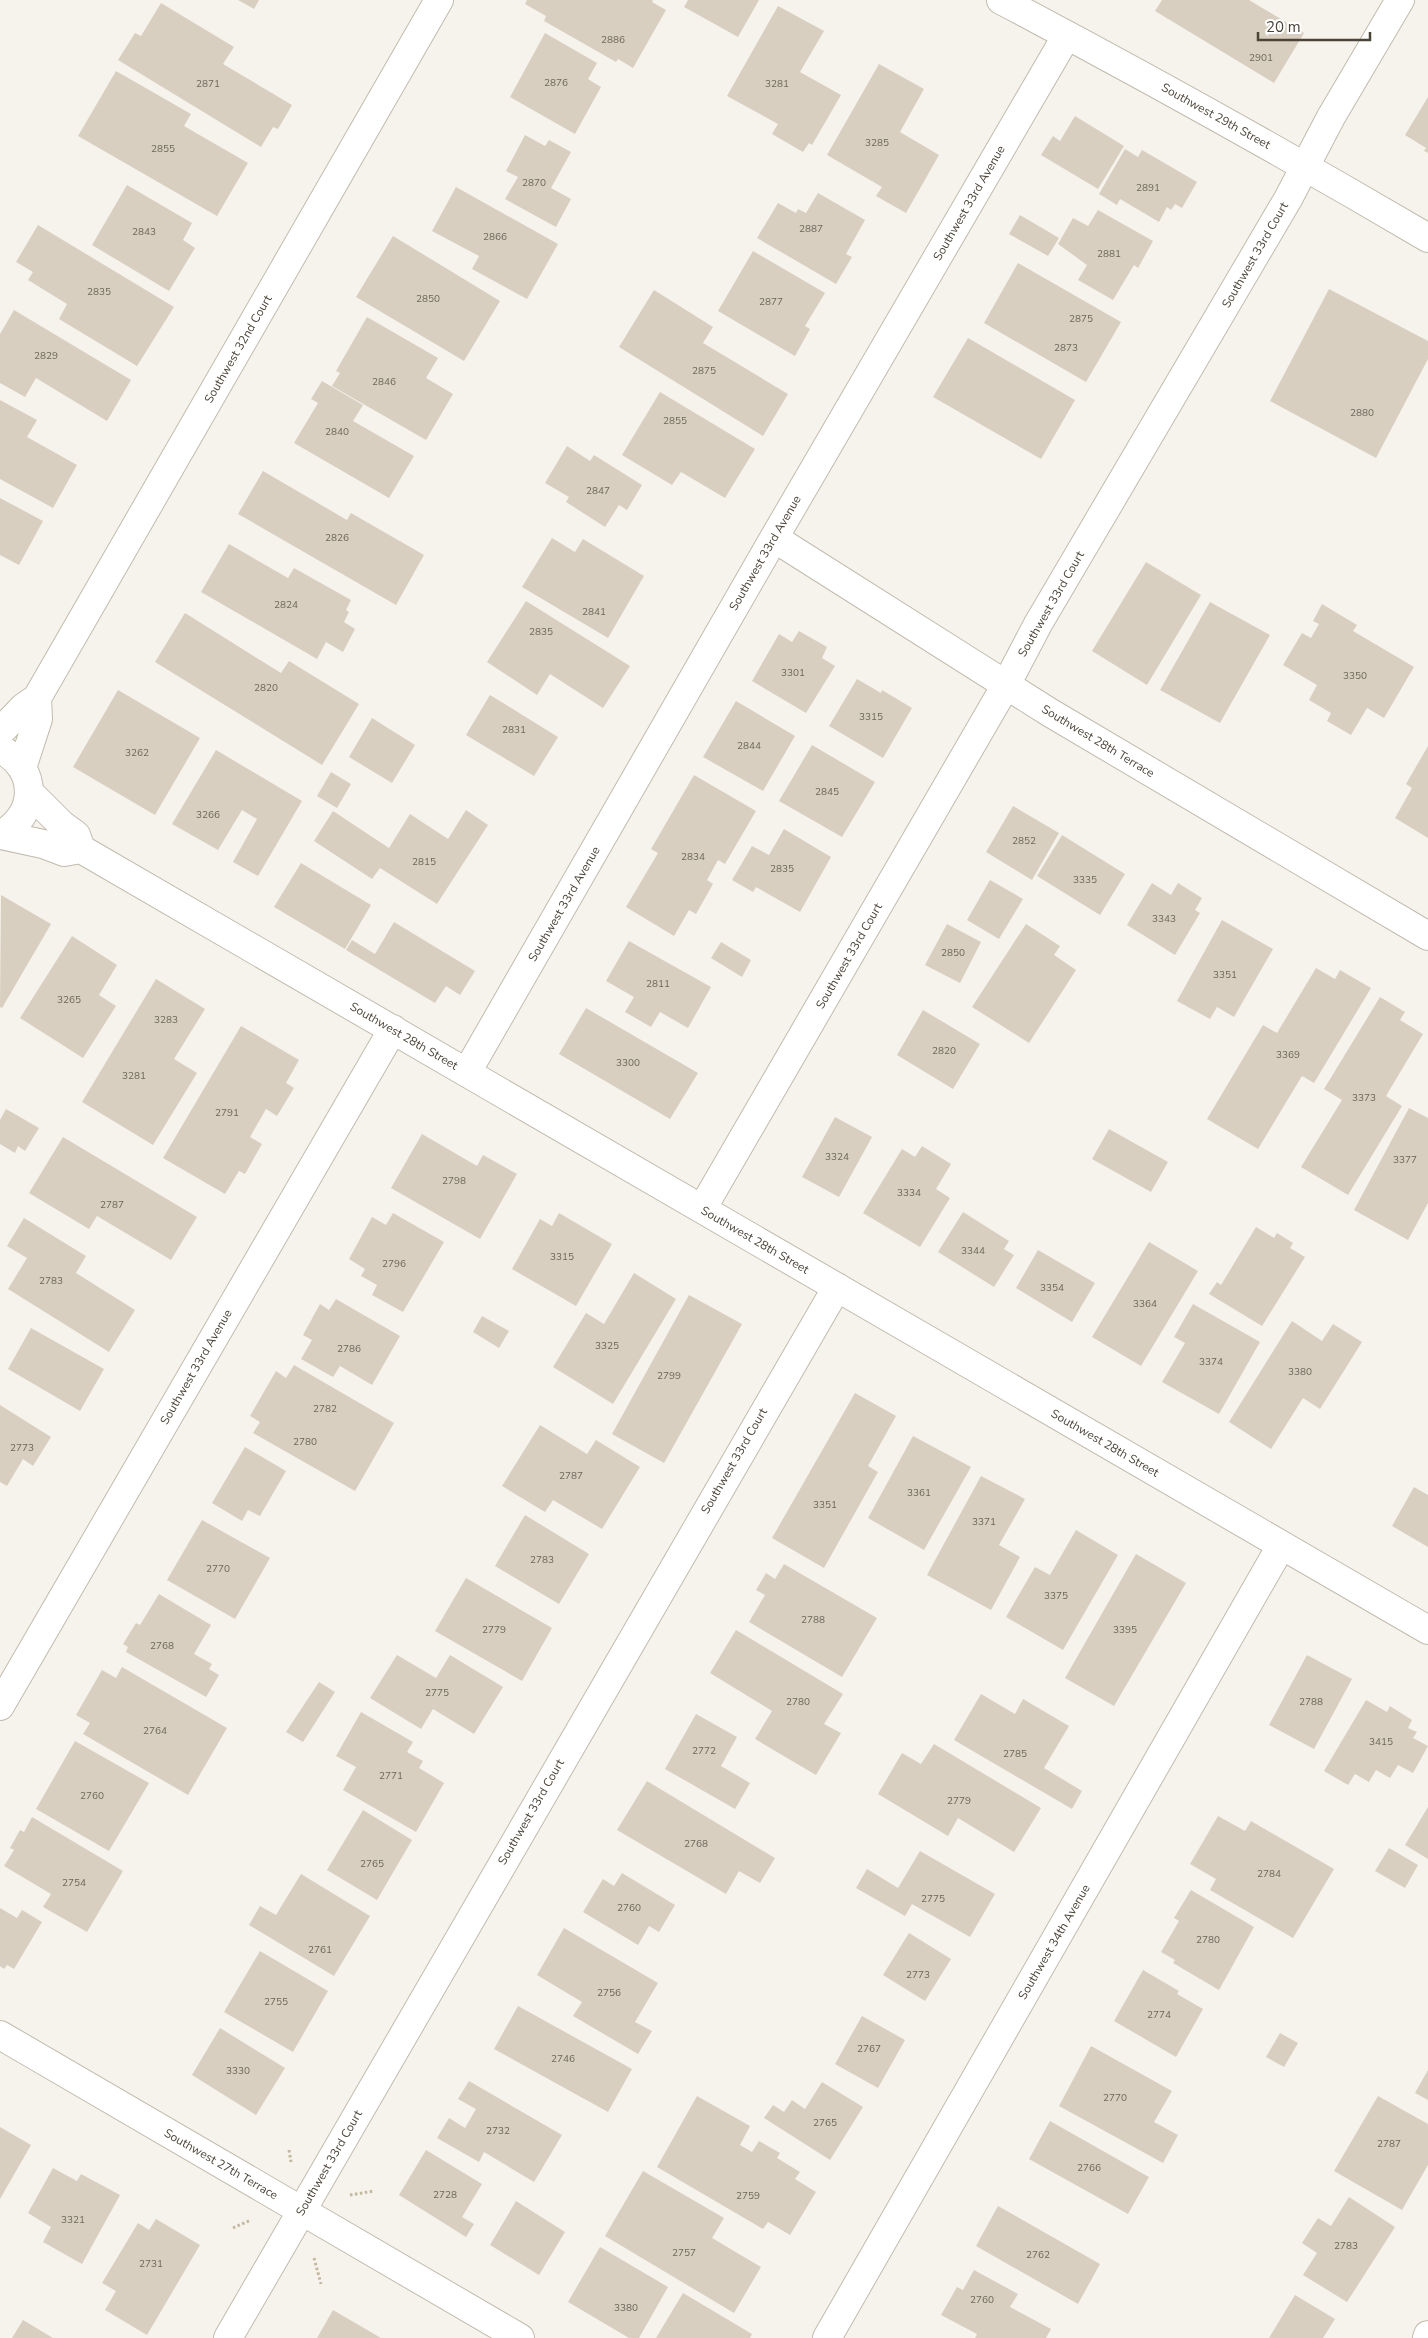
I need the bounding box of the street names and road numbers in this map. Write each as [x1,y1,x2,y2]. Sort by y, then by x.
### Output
street label: Southwest 29th Street [1159,79,1274,153]
street label: Southwest 33rd Avenue [929,142,1009,264]
street label: Southwest 33rd Court [1218,198,1292,311]
street label: Southwest 32nd Court [200,291,276,406]
street label: Southwest 33rd Avenue [725,492,805,614]
street label: Southwest 33rd Court [1014,547,1088,660]
street label: Southwest 28th Terrace [1039,701,1157,781]
street label: Southwest 33rd Avenue [524,843,604,965]
street label: Southwest 33rd Court [812,899,886,1012]
street label: Southwest 28th Street [347,998,462,1074]
street label: Southwest 28th Street [698,1202,813,1278]
street label: Southwest 33rd Avenue [156,1306,236,1428]
street label: Southwest 33rd Court [697,1404,771,1517]
street label: Southwest 28th Street [1048,1405,1163,1481]
street label: Southwest 33rd Court [494,1755,568,1868]
street label: Southwest 34th Avenue [1014,1882,1094,2002]
street label: Southwest 33rd Court [292,2106,366,2219]
street label: Southwest 27th Terrace [161,2125,281,2203]

